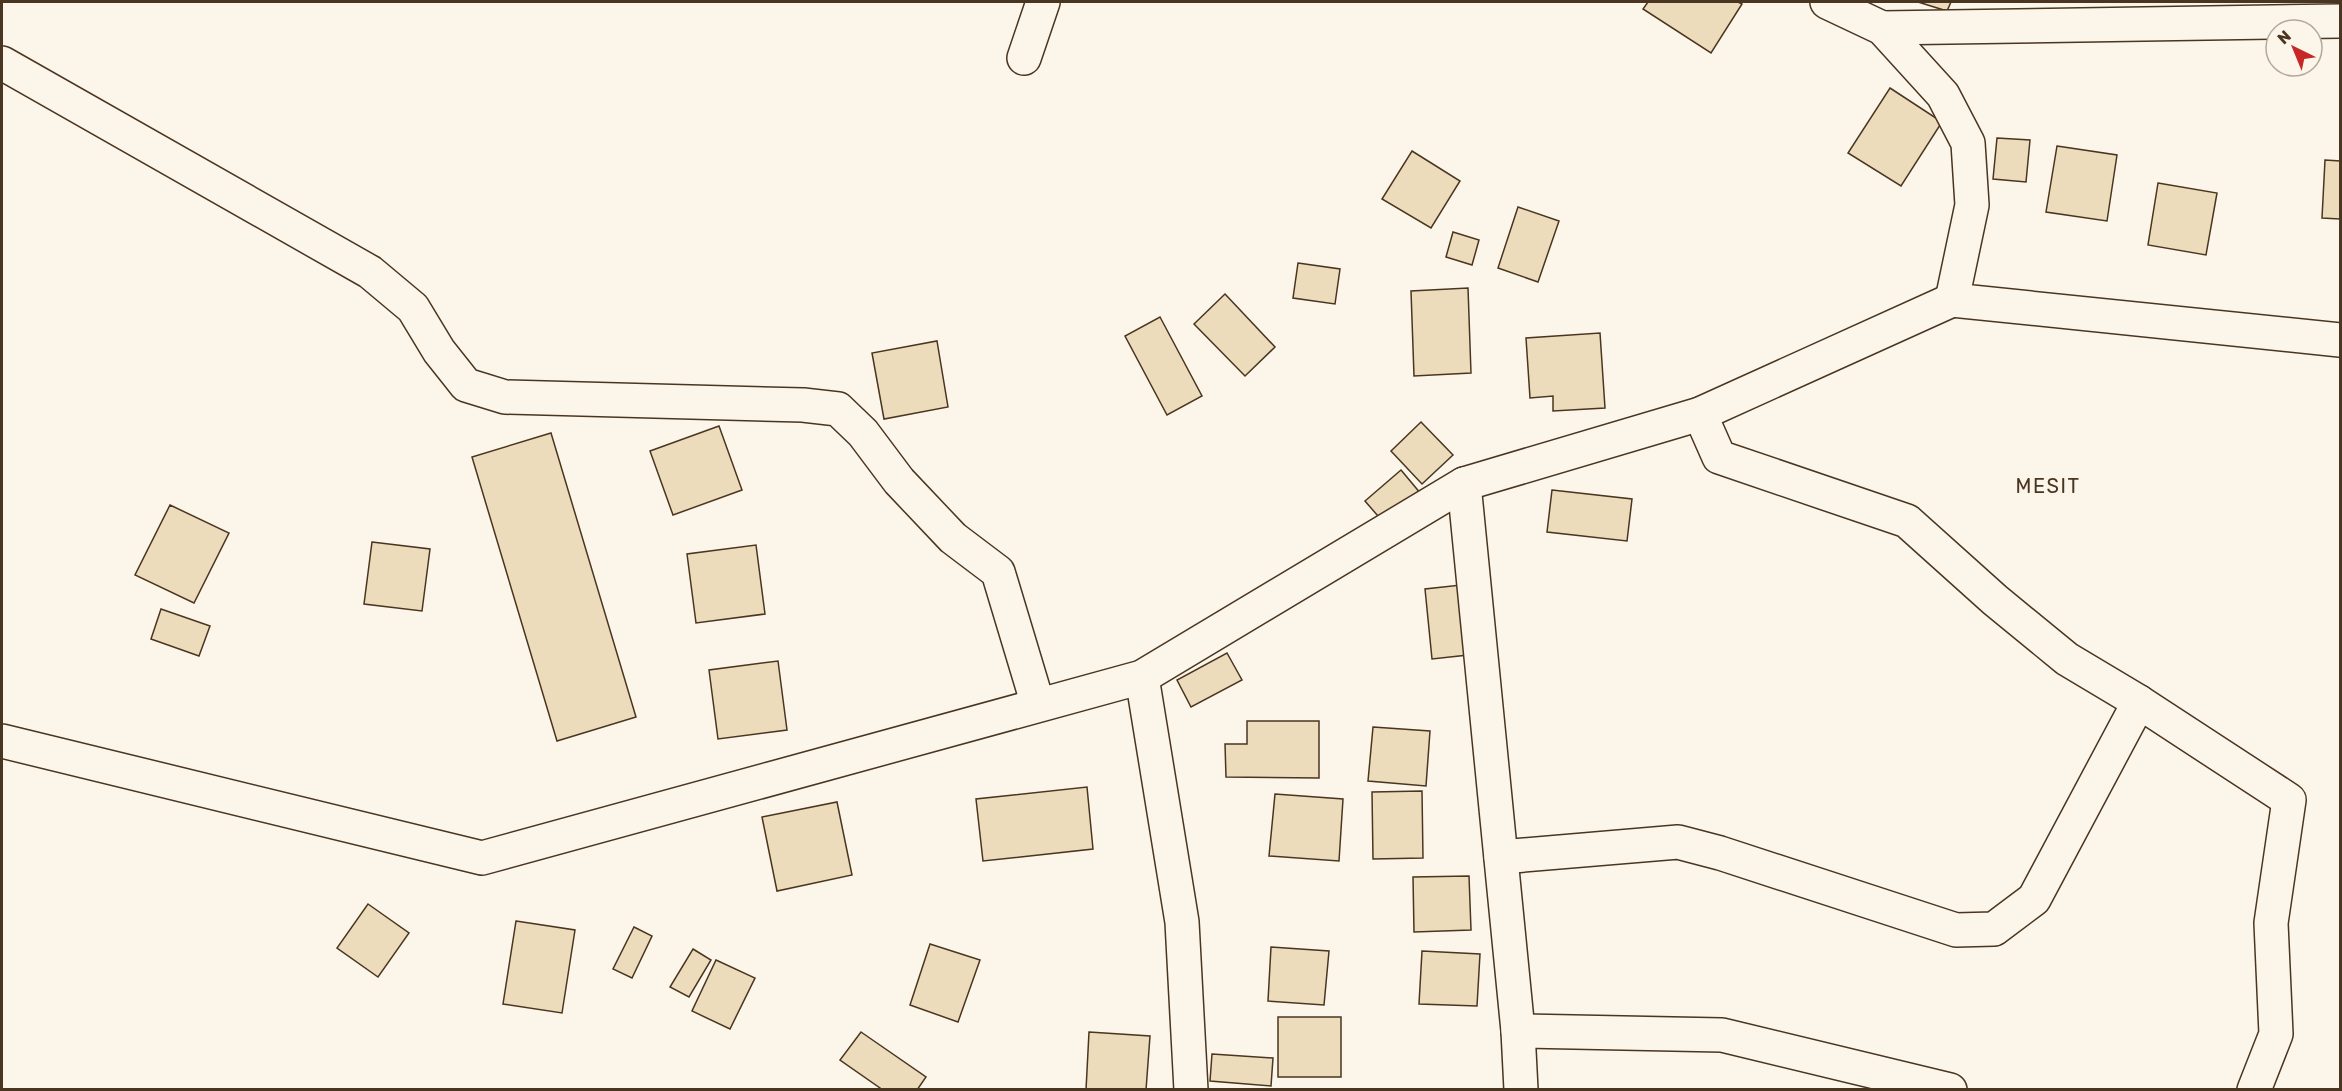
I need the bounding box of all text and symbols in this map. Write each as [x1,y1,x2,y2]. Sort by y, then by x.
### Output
north arrow [2264,18,2324,78]
text: N [2273,27,2295,48]
district label: MESIT [2016,474,2080,498]

